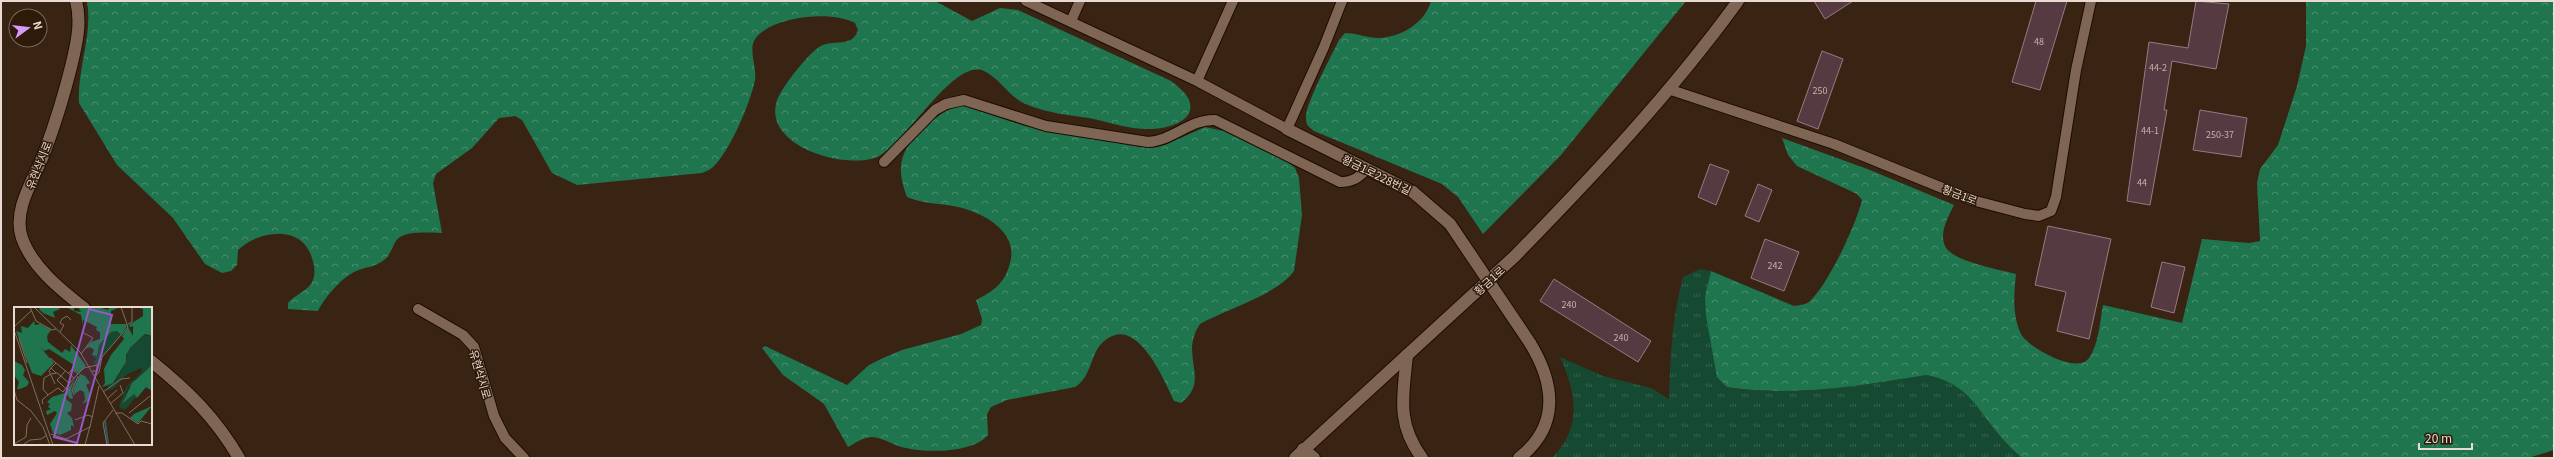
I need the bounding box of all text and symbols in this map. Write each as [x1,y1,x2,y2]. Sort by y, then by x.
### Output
north arrow [8,8,48,48]
text: N [30,19,47,31]
house number: 48 [2034,35,2044,48]
house number: 44-2 [2149,61,2167,74]
house number: 250 [1813,84,1828,97]
house number: 44-1 [2141,124,2159,137]
house number: 250-37 [2206,128,2234,141]
street label: 유현삭시로 [21,139,55,191]
street label: 황금1로228번길 [1340,150,1414,198]
house number: 44 [2137,176,2147,189]
street label: 황금1로 [1940,180,1980,208]
house number: 242 [1768,259,1783,272]
street label: 황금1로 [1470,262,1508,298]
house number: 240 [1562,298,1577,311]
inset map [14,307,152,445]
house number: 240 [1614,331,1629,344]
street label: 유현삭시로 [466,347,496,401]
scale bar [2419,425,2472,451]
text: 20 m [2425,429,2452,446]

